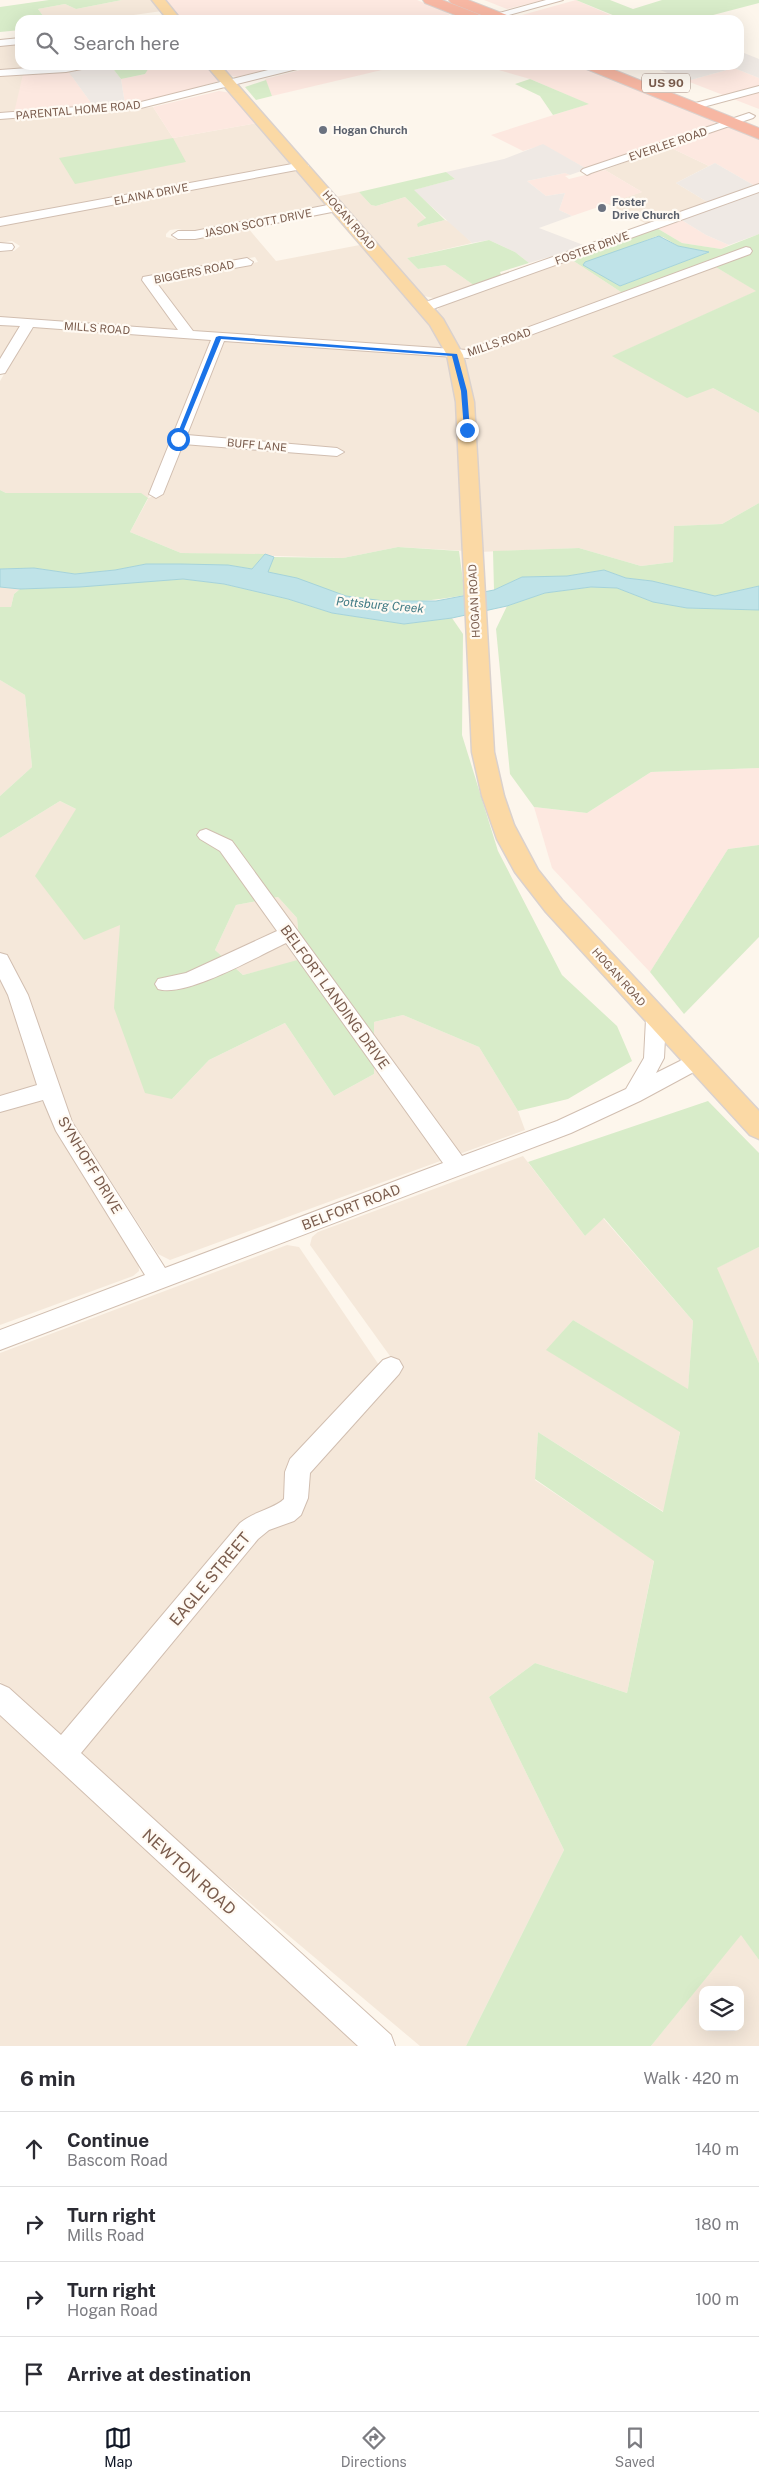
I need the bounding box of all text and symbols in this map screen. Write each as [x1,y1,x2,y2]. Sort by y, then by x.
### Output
search box [15,15,744,70]
icon: search [33,29,61,57]
text: Search here [73,32,180,54]
road number: US 90 [642,74,690,92]
street label: PARENTAL HOME ROAD [15,99,141,121]
marker: Hogan Church [317,124,329,136]
place label: Hogan Church [333,124,408,136]
street label: EVERLEE ROAD [627,125,709,163]
street label: ELAINA DRIVE [113,181,189,207]
street label: HOGAN ROAD [320,188,378,252]
place label: Foster Drive Church [612,196,680,221]
marker: Foster Drive Church [596,202,608,214]
street label: JASON SCOTT DRIVE [203,207,313,239]
street label: FOSTER DRIVE [553,229,631,267]
street label: BIGGERS ROAD [153,258,235,286]
street label: MILLS ROAD [64,320,131,336]
street label: MILLS ROAD [466,325,533,358]
route end [456,419,479,442]
route start [167,428,190,451]
street label: BUFF LANE [226,436,288,454]
street label: HOGAN ROAD [466,563,482,638]
water label: Pottsburg Creek [336,594,425,616]
street label: BELFORT LANDING DRIVE [277,922,393,1072]
street label: HOGAN ROAD [590,946,648,1009]
street label: SYNHOFF DRIVE [55,1114,125,1216]
street label: BELFORT ROAD [299,1181,403,1233]
street label: EAGLE STREET [165,1528,255,1630]
street label: NEWTON ROAD [138,1825,240,1919]
map controls [699,1986,744,2031]
button: layers [699,1986,744,2031]
text: 6 min [20,2066,76,2091]
text: Walk · 420 m [643,2069,739,2088]
text: Continue [67,2129,149,2151]
icon: ahead [20,2135,48,2163]
text: 140 m [695,2140,739,2159]
text: Bascom Road [67,2151,168,2170]
text: Turn right [67,2204,156,2226]
icon: right [20,2210,48,2238]
text: 180 m [695,2215,739,2234]
text: Mills Road [67,2226,144,2245]
text: Turn right [67,2279,156,2301]
icon: right [20,2285,48,2313]
text: 100 m [695,2290,739,2309]
text: Hogan Road [67,2301,158,2320]
icon: arrive [20,2360,48,2388]
text: Arrive at destination [67,2363,251,2385]
tab: Map [104,2424,133,2470]
tab: Directions [341,2424,407,2470]
tab: Saved [615,2424,655,2470]

